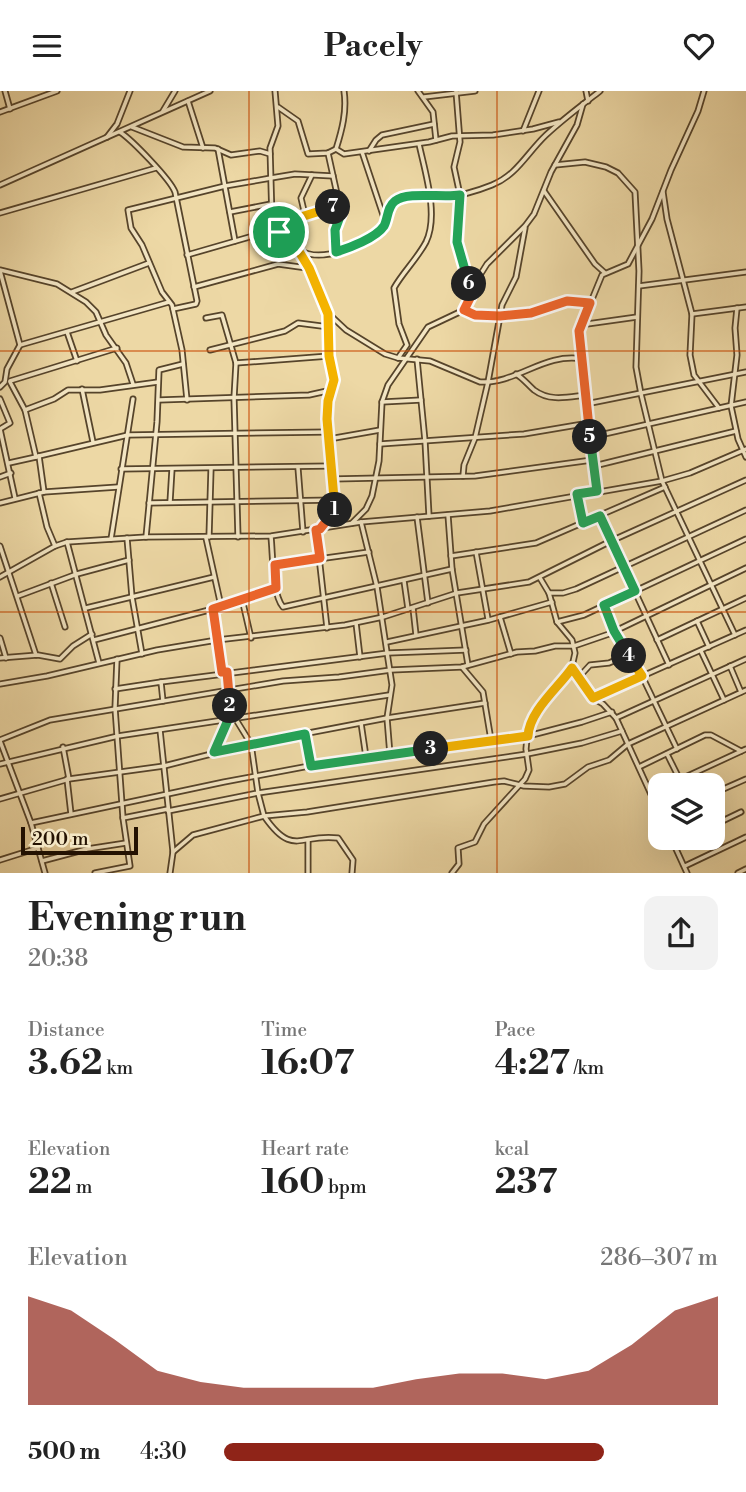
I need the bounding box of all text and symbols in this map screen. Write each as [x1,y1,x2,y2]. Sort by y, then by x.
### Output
text: Pacely [324,26,422,66]
icon: menu [28,27,66,65]
icon: heart [680,27,718,65]
pin: 7 [316,190,350,225]
text: 7 [327,194,338,218]
pin [249,202,309,262]
icon: arrive [260,213,298,251]
pin: 6 [452,267,486,301]
text: 6 [463,271,474,295]
pin: 5 [572,419,608,455]
text: 5 [584,424,595,448]
pin: 1 [318,493,352,527]
text: 1 [330,497,339,521]
pin: 4 [612,639,646,673]
text: 4 [622,643,635,667]
pin: 2 [212,689,247,723]
text: 2 [224,693,235,717]
pin: 3 [414,731,448,767]
text: 3 [425,736,436,760]
map controls [648,773,725,850]
button: layers [648,773,725,850]
scale bar [21,823,138,855]
text: 200 m [32,827,89,851]
text: Evening run [28,895,246,942]
button: share [644,896,718,970]
text: 20:38 [28,945,88,973]
text: Distance [28,1018,105,1042]
text: Time [261,1018,307,1042]
text: Pace [495,1018,535,1042]
text: 3.62 [28,1042,103,1085]
text: 16:07 [261,1042,354,1085]
text: 4:27 [495,1042,570,1085]
text: km [103,1056,133,1080]
text: /km [570,1056,604,1080]
text: Elevation [28,1137,110,1161]
text: Heart rate [261,1137,349,1161]
text: kcal [495,1137,529,1161]
text: 22 [28,1161,72,1204]
text: 160 [261,1161,324,1204]
text: 237 [495,1161,557,1204]
text: m [72,1175,92,1199]
text: bpm [324,1175,367,1199]
text: Elevation [28,1244,128,1272]
text: 286–307 m [600,1244,718,1272]
text: 500 m [28,1438,100,1466]
text: 4:30 [140,1438,187,1466]

